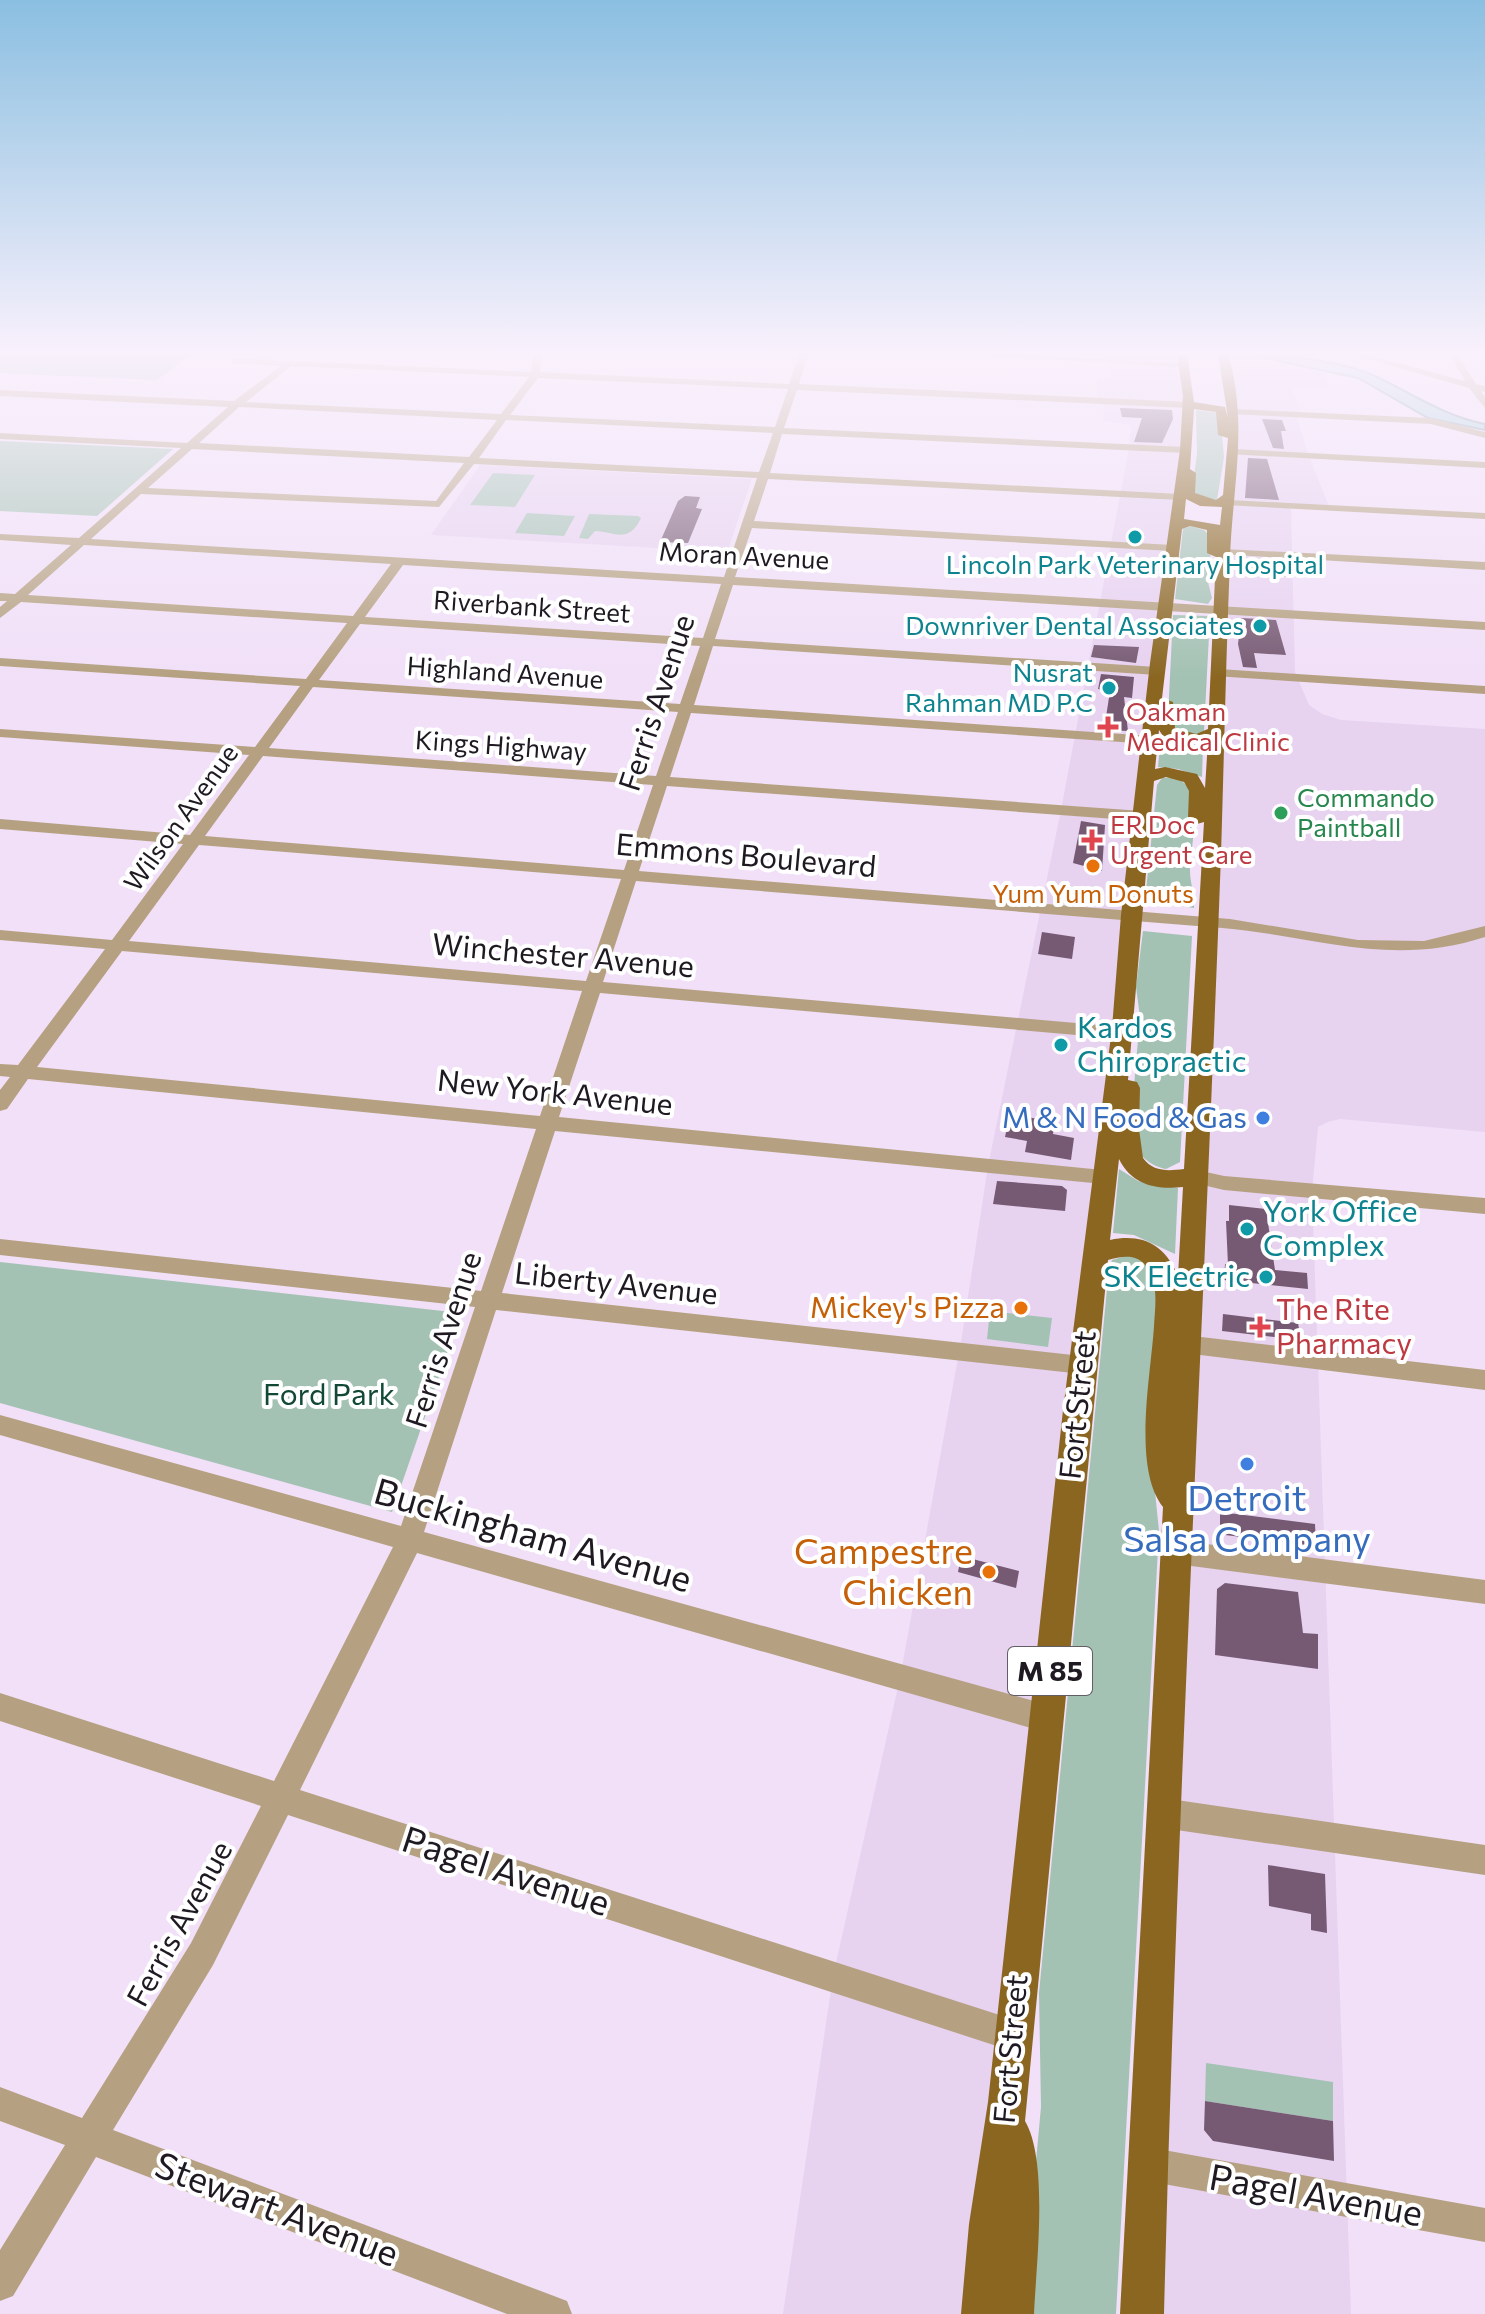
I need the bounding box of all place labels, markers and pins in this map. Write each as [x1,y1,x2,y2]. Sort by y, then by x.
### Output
marker: Lincoln Park Veterinary Hospital [1126,528,1144,546]
place label: Lincoln Park Veterinary Hospital [946,548,1324,579]
place label: Downriver Dental Associates [905,609,1244,640]
marker: Downriver Dental Associates [1251,617,1269,635]
place label: Nusrat Rahman MD P.C [905,656,1093,717]
marker: Nusrat Rahman MD P.C [1100,679,1118,697]
place label: Oakman Medical Clinic [1126,695,1290,756]
marker: Oakman Medical Clinic [1097,716,1119,738]
place label: Commando Paintball [1297,781,1435,842]
marker: Commando Paintball [1272,804,1290,822]
place label: ER Doc Urgent Care [1110,808,1253,869]
marker: ER Doc Urgent Care [1081,829,1103,851]
marker: Yum Yum Donuts [1084,857,1102,875]
place label: Yum Yum Donuts [992,877,1194,908]
place label: Kardos Chiropractic [1077,1007,1247,1078]
marker: Kardos Chiropractic [1052,1036,1070,1054]
place label: M & N Food & Gas [1002,1097,1247,1134]
marker: M & N Food & Gas [1254,1109,1272,1127]
place label: York Office Complex [1263,1191,1418,1262]
marker: York Office Complex [1238,1220,1256,1238]
place label: SK Electric [1104,1256,1250,1293]
marker: SK Electric [1257,1268,1275,1286]
place label: Mickey's Pizza [810,1287,1005,1324]
place label: The Rite Pharmacy [1276,1289,1412,1360]
marker: Mickey's Pizza [1012,1299,1030,1317]
marker: The Rite Pharmacy [1251,1318,1269,1336]
marker: Detroit Salsa Company [1238,1455,1256,1473]
place label: Detroit Salsa Company [1123,1474,1371,1559]
place label: Campestre Chicken [794,1527,973,1612]
marker: Campestre Chicken [980,1563,998,1581]

